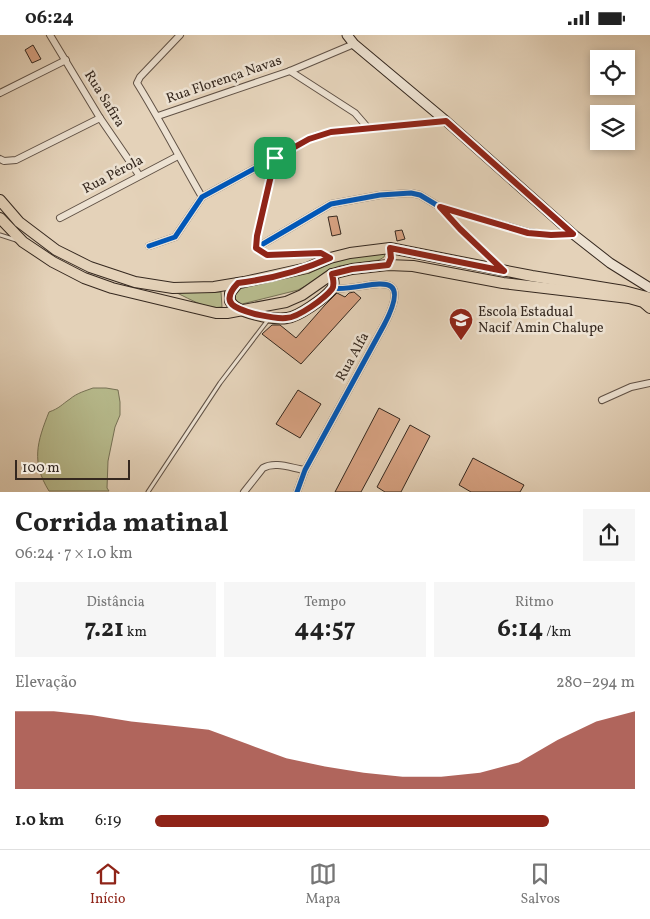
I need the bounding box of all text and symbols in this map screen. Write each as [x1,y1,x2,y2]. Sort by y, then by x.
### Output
text: 06:24 [25,5,74,31]
map controls [590,50,635,150]
button: locate [590,50,635,95]
street label: Rua Florença Navas [164,51,284,109]
street label: Rua Safira [79,67,129,131]
button: layers [590,105,635,150]
pin [254,137,296,179]
icon: arrive [261,144,289,172]
street label: Rua Pérola [79,151,147,199]
place label: Escola Estadual Nacif Amin Chalupe [478,303,604,338]
school or university icon: Escola Estadual Nacif Amin Chalupe [448,307,474,341]
street label: Rua Alfa [332,329,374,385]
scale bar [15,457,130,480]
text: 100 m [22,459,60,478]
text: Corrida matinal [15,504,229,543]
button: share [583,509,635,561]
text: 06:24 · 7 × 1.0 km [15,543,133,565]
text: Distância [87,593,145,612]
text: Tempo [304,593,346,612]
text: Ritmo [515,593,554,612]
text: 7.21 [84,612,124,647]
text: 44:57 [294,612,356,647]
text: 6:14 [497,612,543,647]
text: km [124,623,147,642]
text: /km [543,623,571,642]
text: Elevação [15,672,77,694]
text: 280–294 m [556,672,635,694]
text: 1.0 km [15,810,64,832]
text: 6:19 [95,810,121,832]
tab: Início [90,860,125,909]
tab: Mapa [305,860,340,909]
tab: Salvos [520,860,560,909]

